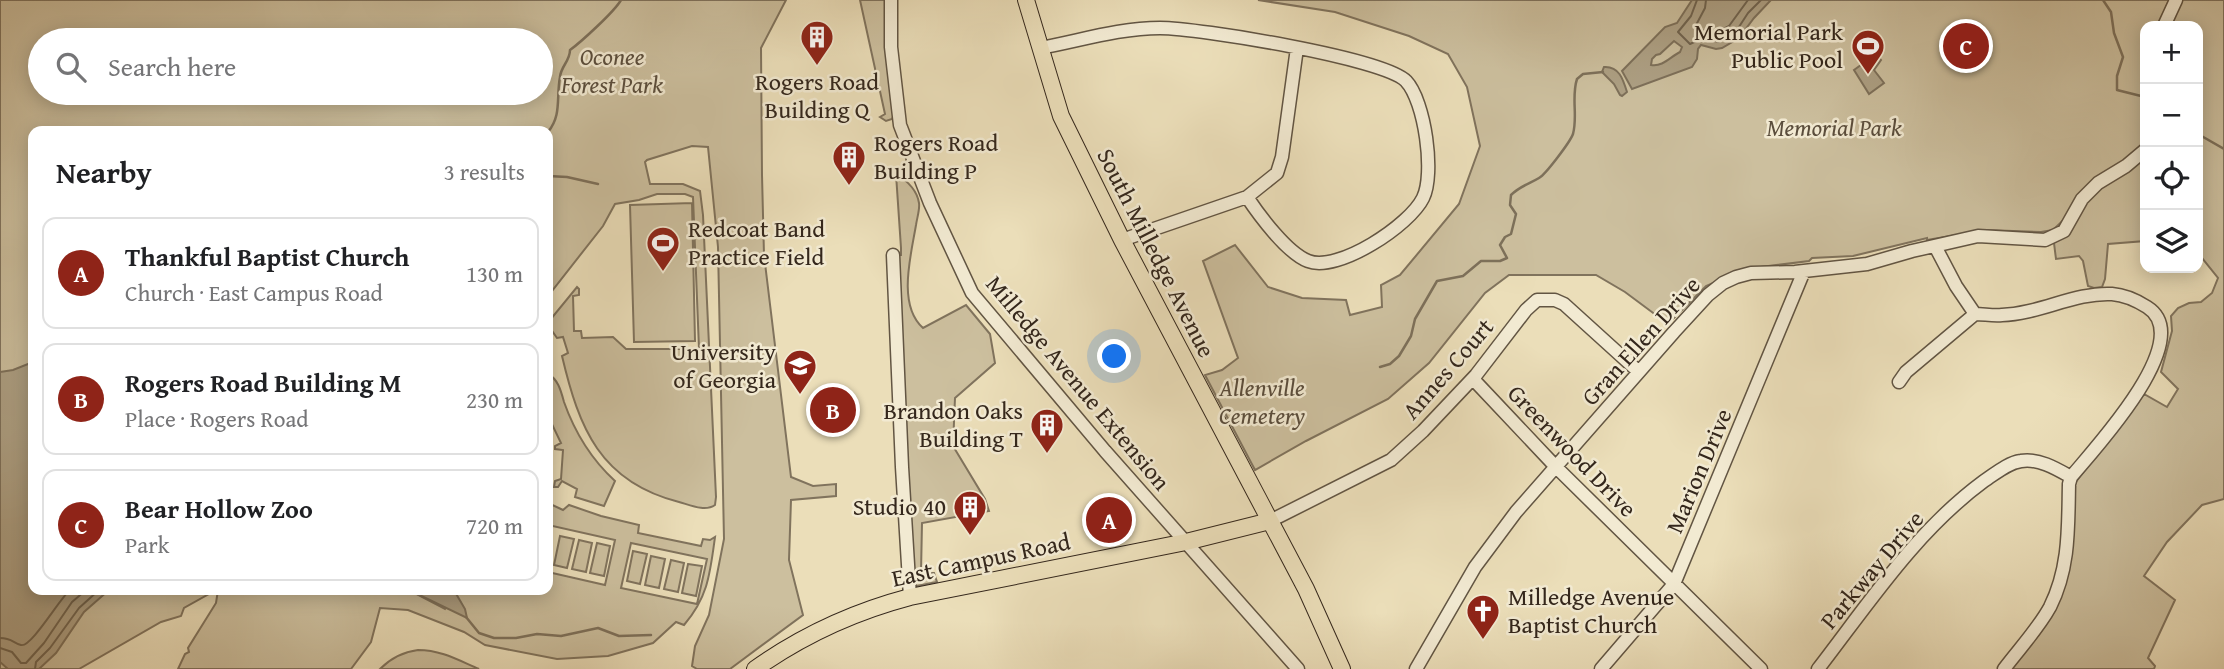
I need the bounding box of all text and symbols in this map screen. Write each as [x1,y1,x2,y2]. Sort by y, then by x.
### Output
place label: Memorial Park Public Pool [1694,14,1844,77]
building icon: Rogers Road Building Q [798,18,836,67]
pin: C [1943,20,1989,72]
map controls [2140,21,2203,273]
button: + [2140,21,2203,84]
sports icon: Memorial Park Public Pool [1849,27,1887,76]
search box [28,28,553,105]
park label: Oconee Forest Park [560,39,663,102]
text: Search here [108,47,236,86]
icon: search [52,48,90,86]
place label: Rogers Road Building Q [755,64,879,127]
button: − [2140,84,2203,147]
park label: Memorial Park [1766,110,1902,145]
place label: Rogers Road Building P [874,125,998,188]
building icon: Rogers Road Building P [830,138,868,187]
street label: South Milledge Avenue [1089,142,1224,363]
button: locate [2140,147,2203,210]
text: Nearby [56,150,152,194]
text: 3 results [444,155,525,188]
button: layers [2140,210,2203,273]
place label: Redcoat Band Practice Field [688,211,825,274]
sports icon: Redcoat Band Practice Field [644,224,682,273]
text: Thankful Baptist Church [125,237,409,276]
text: A [74,257,88,290]
text: 130 m [466,257,523,290]
street label: Milledge Avenue Extension [978,268,1179,498]
street label: Gran Ellen Drive [1573,268,1708,413]
text: Church · East Campus Road [125,276,383,309]
street label: Annes Court [1394,310,1502,427]
place label: University of Georgia [671,334,777,397]
your location [1097,339,1131,373]
school or university icon: University of Georgia [781,347,819,396]
text: Rogers Road Building M [125,363,401,402]
park label: Allenville Cemetery [1218,370,1305,433]
street label: Greenwood Drive [1500,376,1645,525]
text: B [74,383,88,416]
text: 230 m [466,383,523,416]
pin: B [810,384,856,436]
place label: Brandon Oaks Building T [883,393,1023,456]
text: Place · Rogers Road [125,402,309,435]
street label: Marion Drive [1657,403,1741,539]
building icon: Brandon Oaks Building T [1028,406,1066,455]
building icon: Studio 40 [951,488,989,537]
text: Bear Hollow Zoo [125,489,313,528]
place label: Studio 40 [853,489,946,524]
pin: A [1086,494,1132,546]
street label: Parkway Drive [1811,503,1932,637]
text: C [74,509,88,542]
text: 720 m [466,509,523,542]
street label: East Campus Road [888,523,1074,596]
text: Park [125,528,169,561]
place label: Milledge Avenue Baptist Church [1508,579,1674,642]
church icon: Milledge Avenue Baptist Church [1464,592,1502,641]

